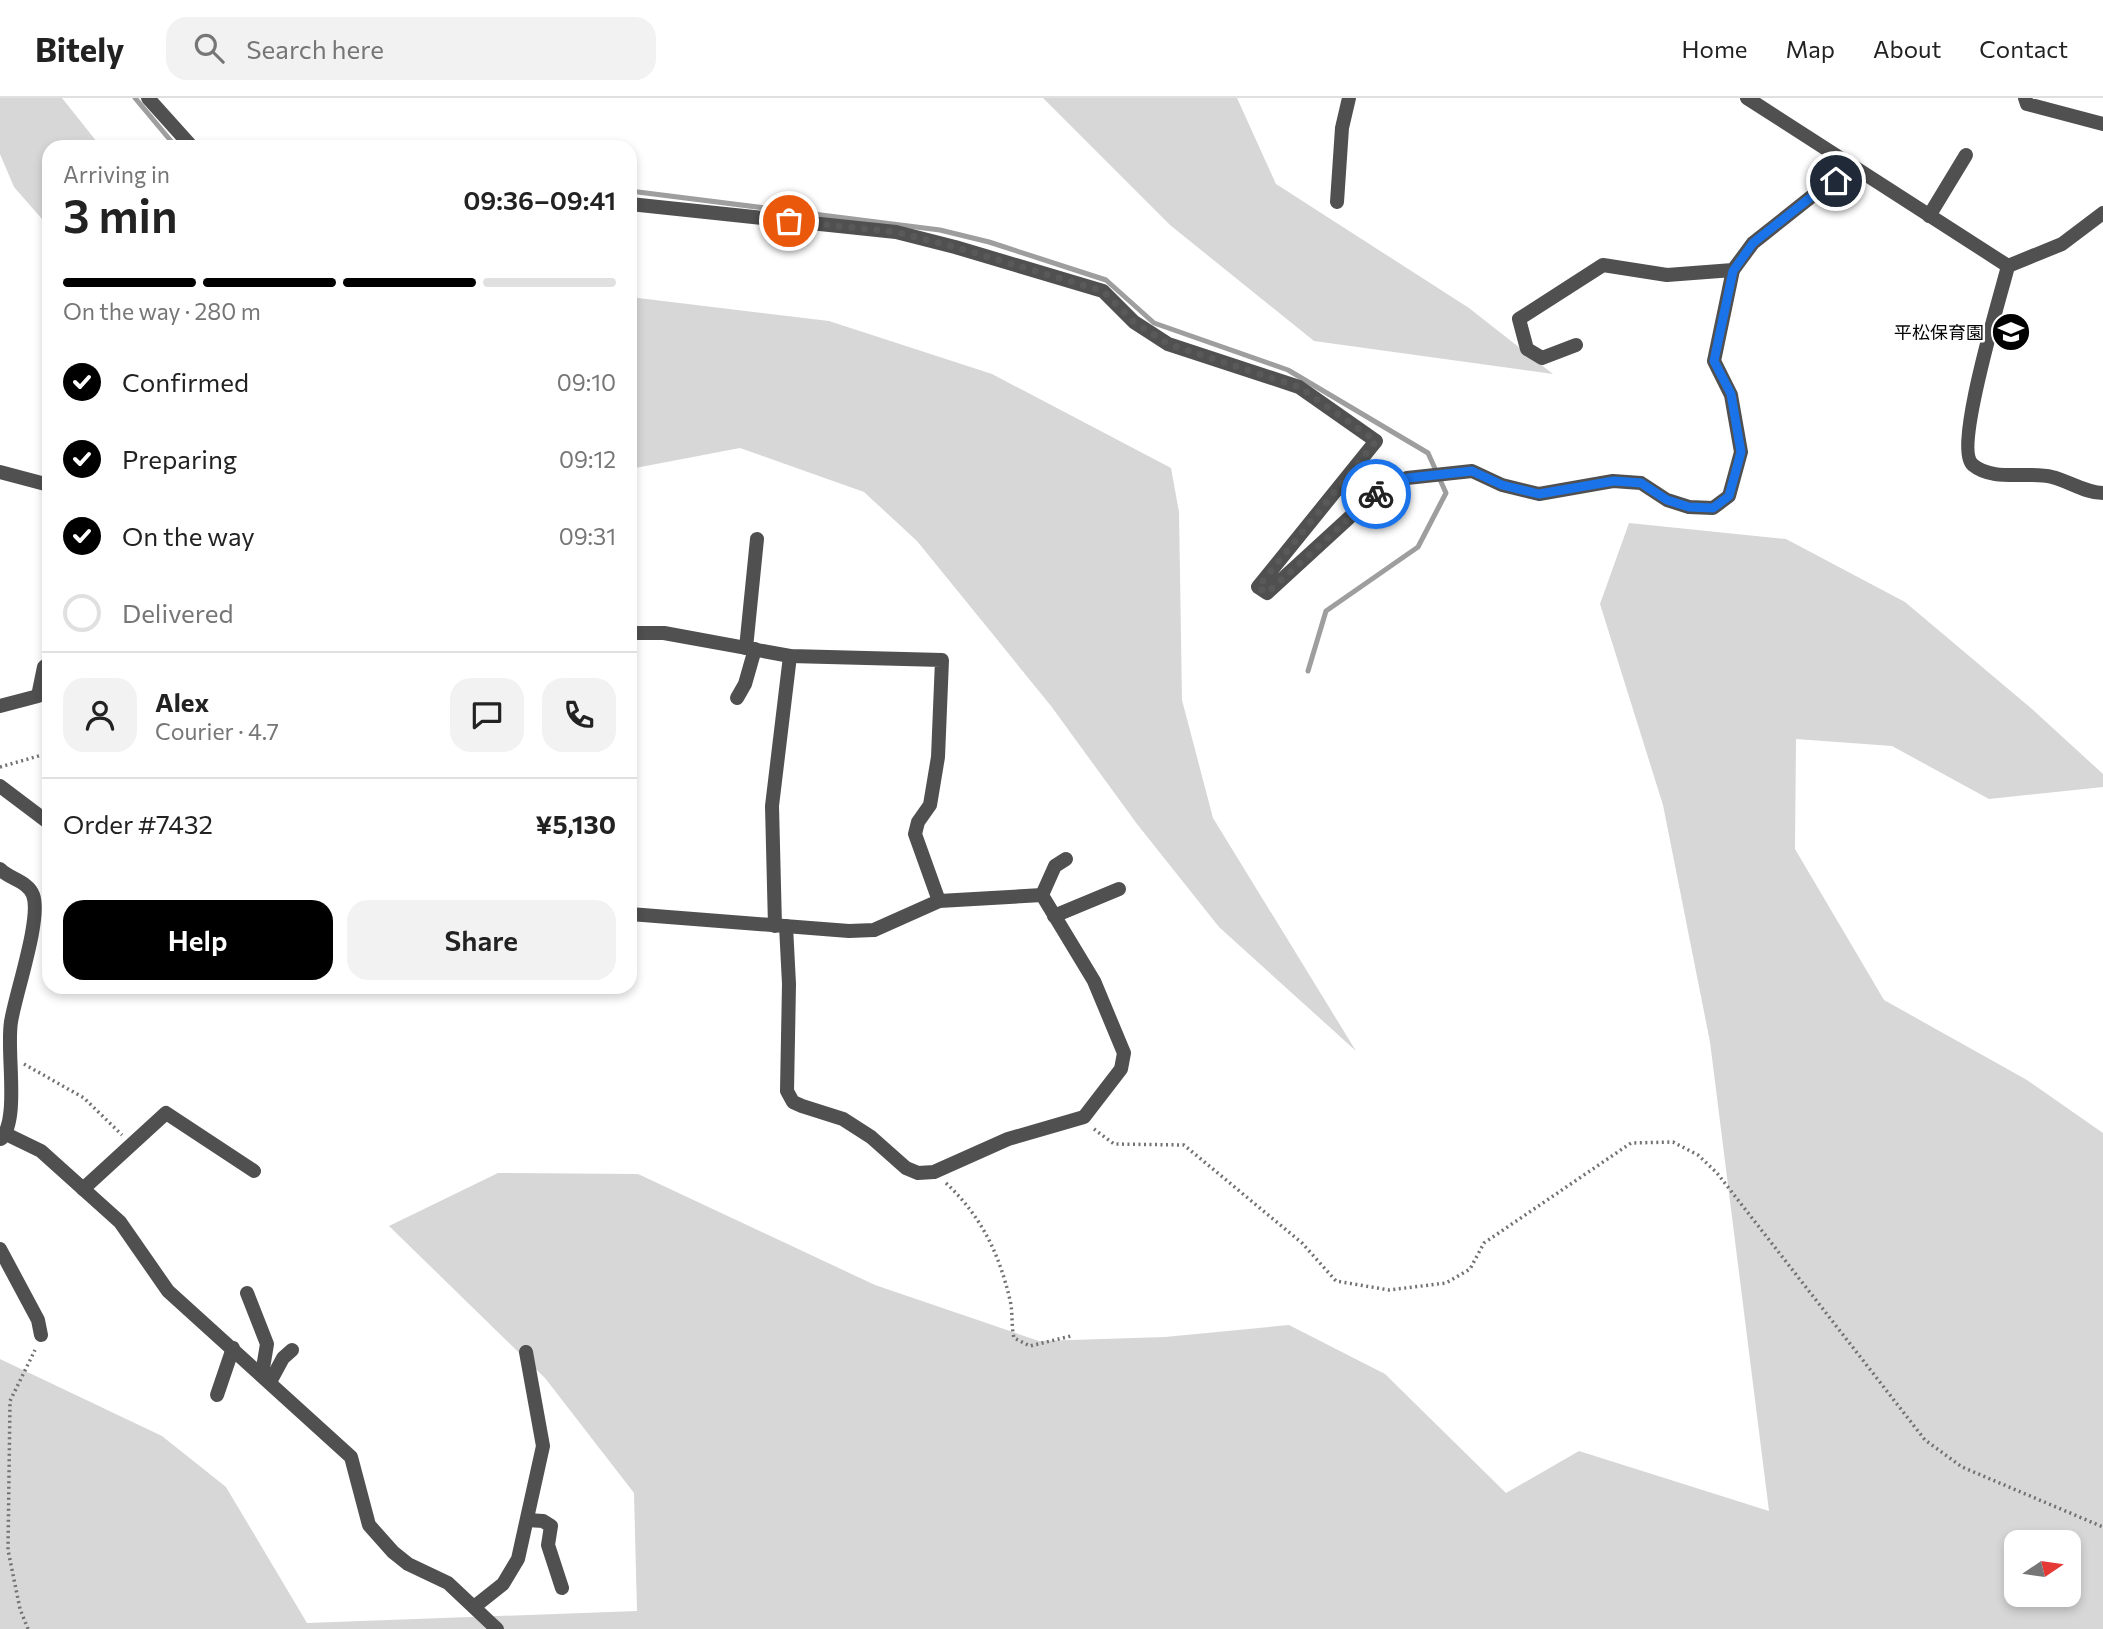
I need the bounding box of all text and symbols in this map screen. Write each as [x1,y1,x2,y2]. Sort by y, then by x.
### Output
search box [166,17,656,80]
text: Bitely [35,28,124,69]
icon: search [190,29,228,67]
text: Search here [246,33,384,64]
text: Home [1682,34,1748,63]
text: Map [1786,34,1835,63]
text: About [1873,34,1941,63]
text: Contact [1979,34,2068,63]
pin [1806,151,1866,211]
text: Arriving in [63,160,170,188]
icon: home [1817,162,1855,200]
text: 09:36–09:41 [463,184,616,215]
text: 3 min [63,186,178,242]
pin [759,191,819,251]
icon: bag [770,202,808,240]
text: On the way · 280 m [63,297,261,325]
school or university icon: 平松保育園 [1990,311,2032,353]
place label: 平松保育園 [1894,321,1984,343]
icon: check [63,363,101,401]
text: Confirmed [122,366,249,397]
text: 09:10 [557,368,616,396]
icon: check [63,440,101,478]
text: Preparing [122,443,237,474]
text: 09:12 [559,445,616,473]
courier [1341,459,1411,529]
icon: bike [1357,475,1395,513]
icon: check [63,517,101,555]
text: On the way [122,520,255,551]
text: 09:31 [559,522,616,550]
text: Delivered [122,597,233,628]
button: person [63,678,137,752]
button: chat [450,678,524,752]
button: phone [542,678,616,752]
text: Alex [155,686,209,717]
text: Courier · 4.7 [155,717,279,745]
text: Order #7432 [63,808,213,839]
text: ¥5,130 [536,808,616,839]
button: Help [63,900,333,980]
button: Share [347,900,616,980]
north arrow [2004,1530,2081,1606]
map controls [2004,1530,2081,1607]

